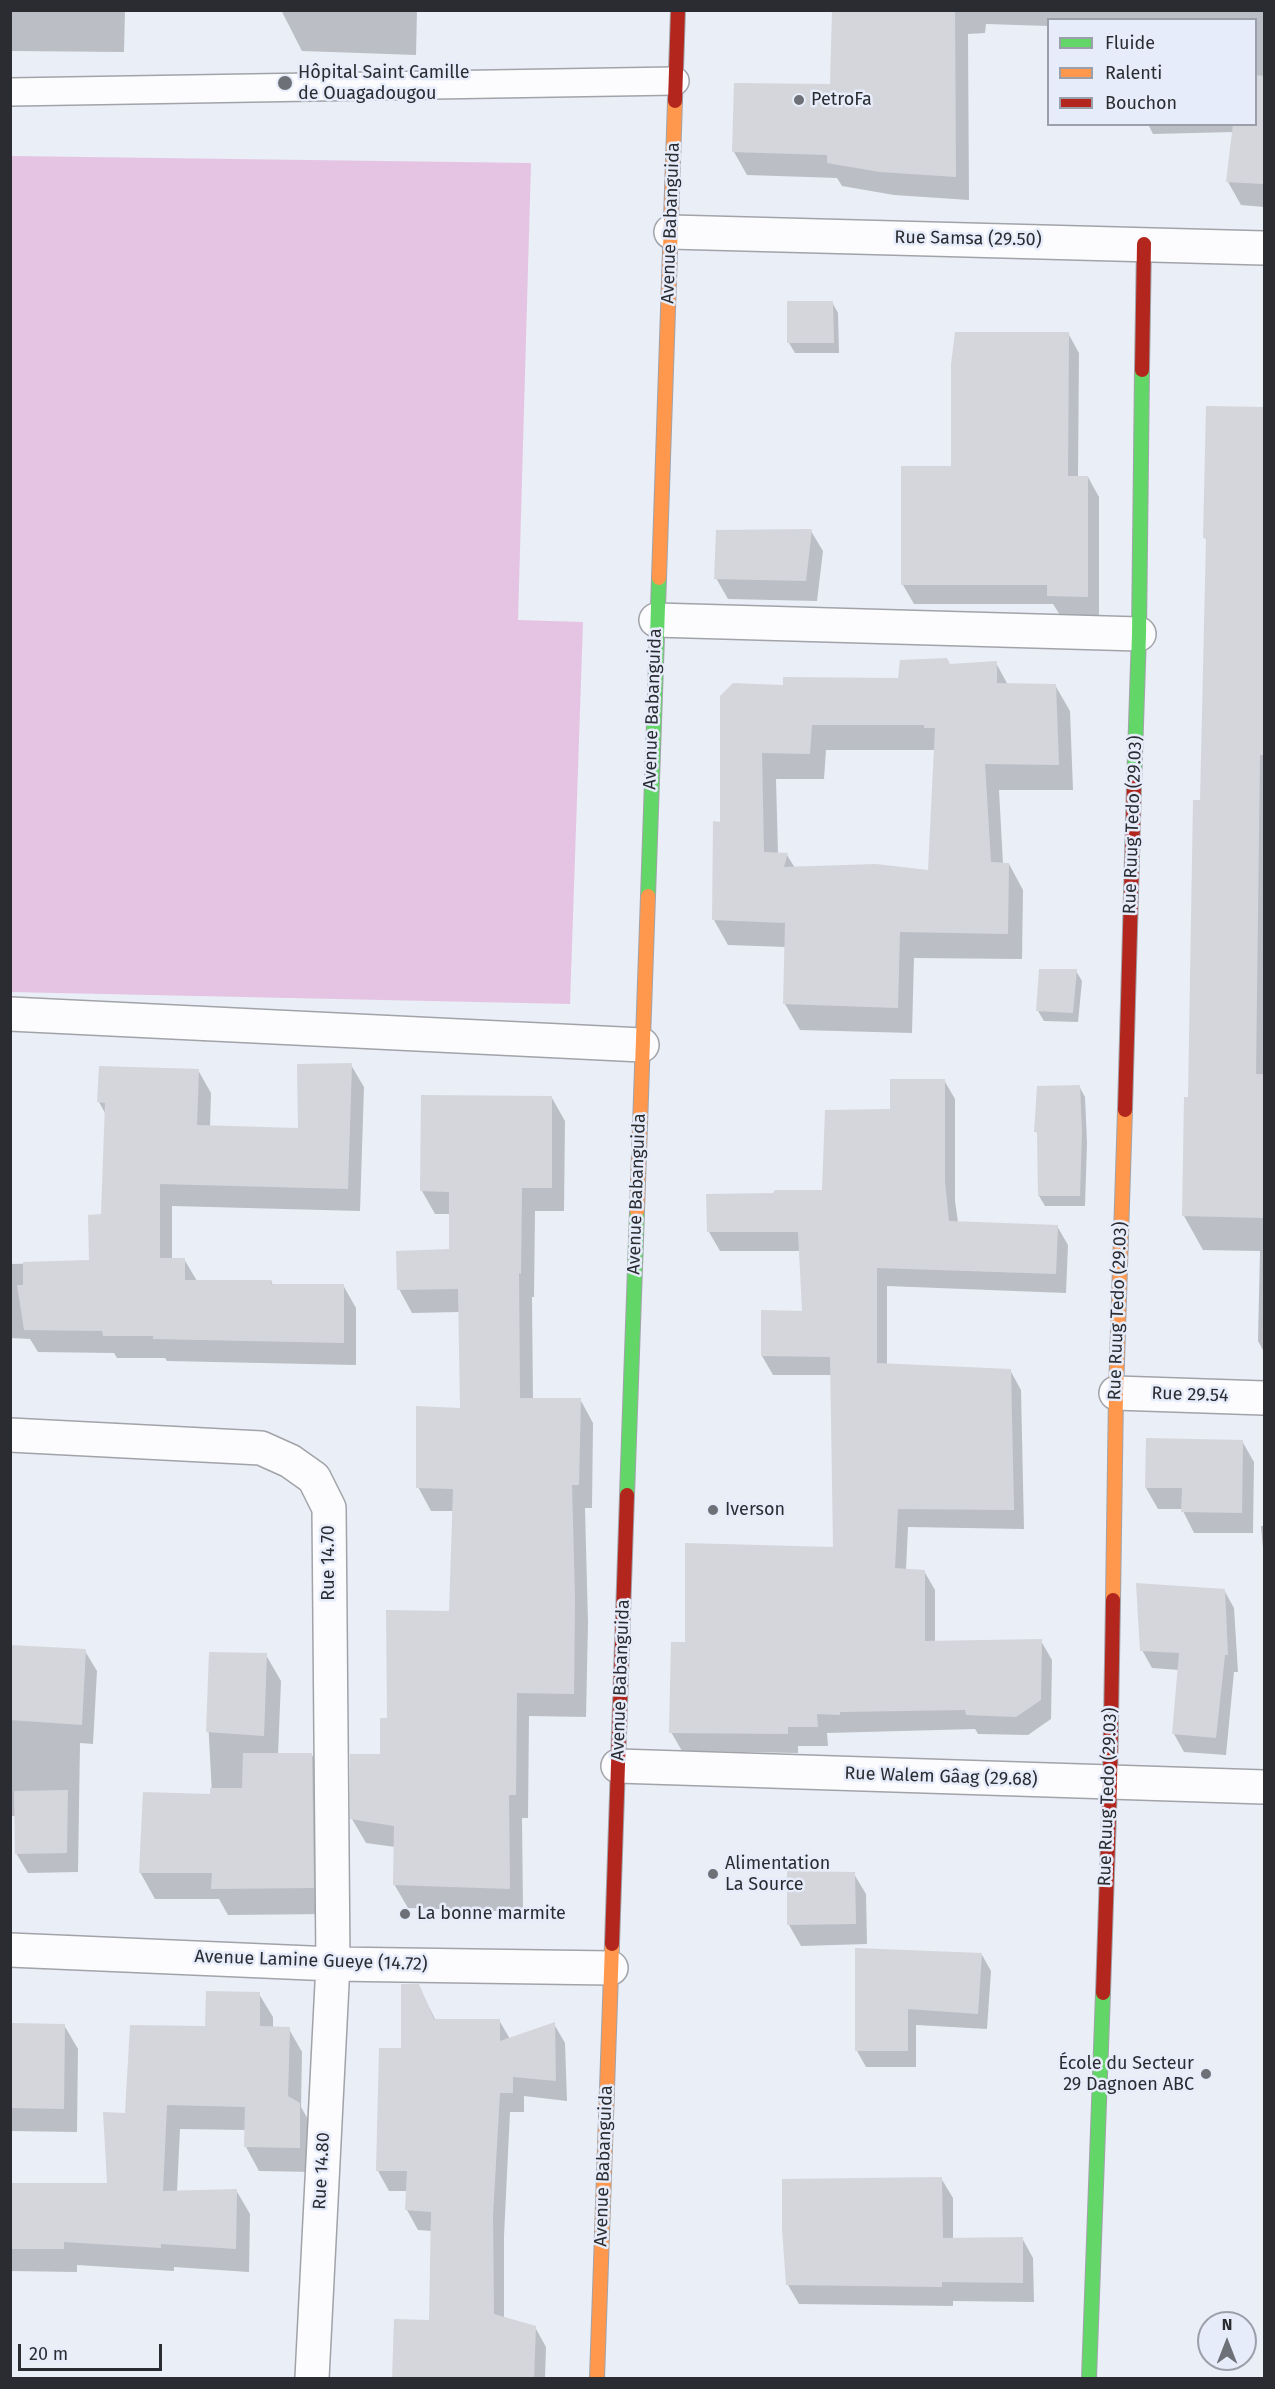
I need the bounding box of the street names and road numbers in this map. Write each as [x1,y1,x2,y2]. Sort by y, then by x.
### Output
street label: Avenue Babanguida [657,142,685,304]
street label: Rue Samsa (29.50) [894,227,1042,251]
street label: Avenue Babanguida [639,628,667,790]
street label: Rue Ruug Tedo (29.03) [1119,735,1147,915]
street label: Avenue Babanguida [623,1113,651,1275]
street label: Rue Ruug Tedo (29.03) [1104,1221,1132,1401]
street label: Rue 29.54 [1151,1383,1229,1407]
street label: Rue 14.70 [318,1525,340,1601]
street label: Avenue Babanguida [607,1599,635,1761]
street label: Rue Ruug Tedo (29.03) [1094,1707,1122,1887]
street label: Rue Walem Gâag (29.68) [844,1763,1038,1791]
street label: Avenue Lamine Gueye (14.72) [194,1946,428,1976]
street label: Avenue Babanguida [590,2085,618,2247]
street label: Rue 14.80 [309,2132,335,2210]

